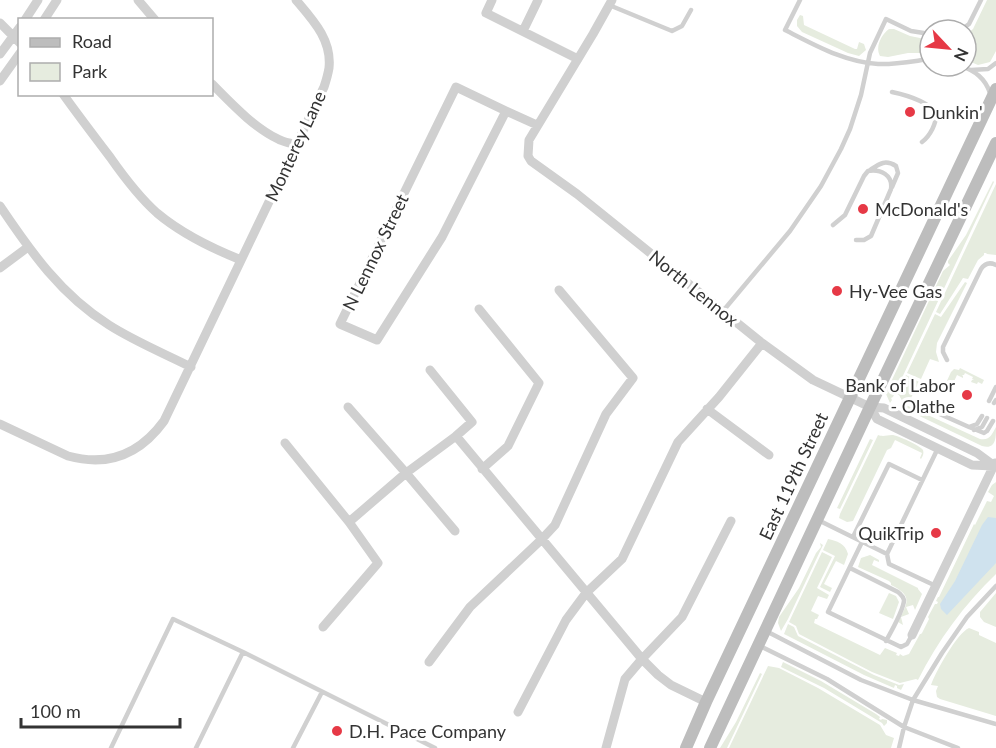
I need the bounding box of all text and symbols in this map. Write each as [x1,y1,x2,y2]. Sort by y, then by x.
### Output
legend [18,18,213,96]
north arrow [918,18,978,78]
text: Road [72,30,112,52]
text: N [951,45,973,64]
text: Park [72,60,108,82]
street label: Monterey Lane [260,87,330,205]
place label: Dunkin' [922,101,983,123]
marker: Dunkin' [903,105,917,119]
street label: N Lennox Street [337,189,413,314]
place label: McDonald's [875,198,969,220]
marker: McDonald's [856,202,870,216]
street label: North Lennox [645,245,743,331]
place label: Hy-Vee Gas [849,280,942,302]
marker: Hy-Vee Gas [830,284,844,298]
place label: Bank of Labor - Olathe [845,374,955,417]
marker: Bank of Labor - Olathe [960,388,974,402]
street label: East 119th Street [754,408,832,543]
place label: QuikTrip [858,522,924,544]
marker: QuikTrip [929,526,943,540]
scale bar [21,691,180,729]
text: 100 m [30,700,81,722]
place label: D.H. Pace Company [349,720,507,742]
marker: D.H. Pace Company [330,724,344,738]

